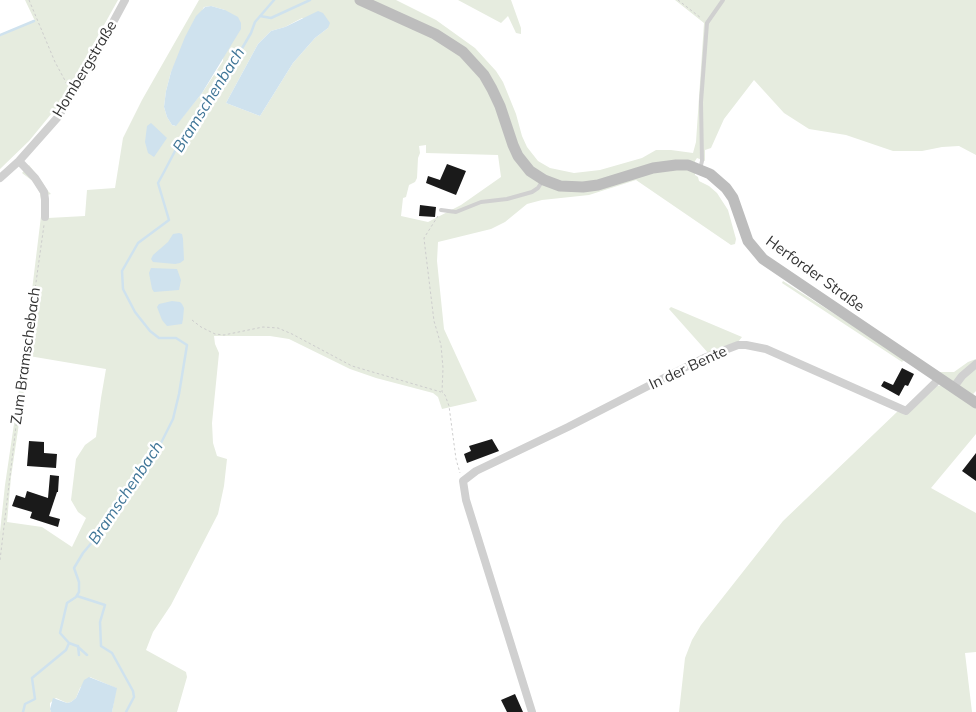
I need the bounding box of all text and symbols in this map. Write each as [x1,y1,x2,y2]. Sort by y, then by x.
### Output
street label: Hombergstraße [49,17,121,121]
water label: Bramschenbach [169,44,249,156]
street label: Herforder Straße [762,232,868,316]
street label: Zum Bramschebach [7,286,45,426]
street label: In der Bente [646,342,730,394]
water label: Bramschenbach [84,438,168,548]

